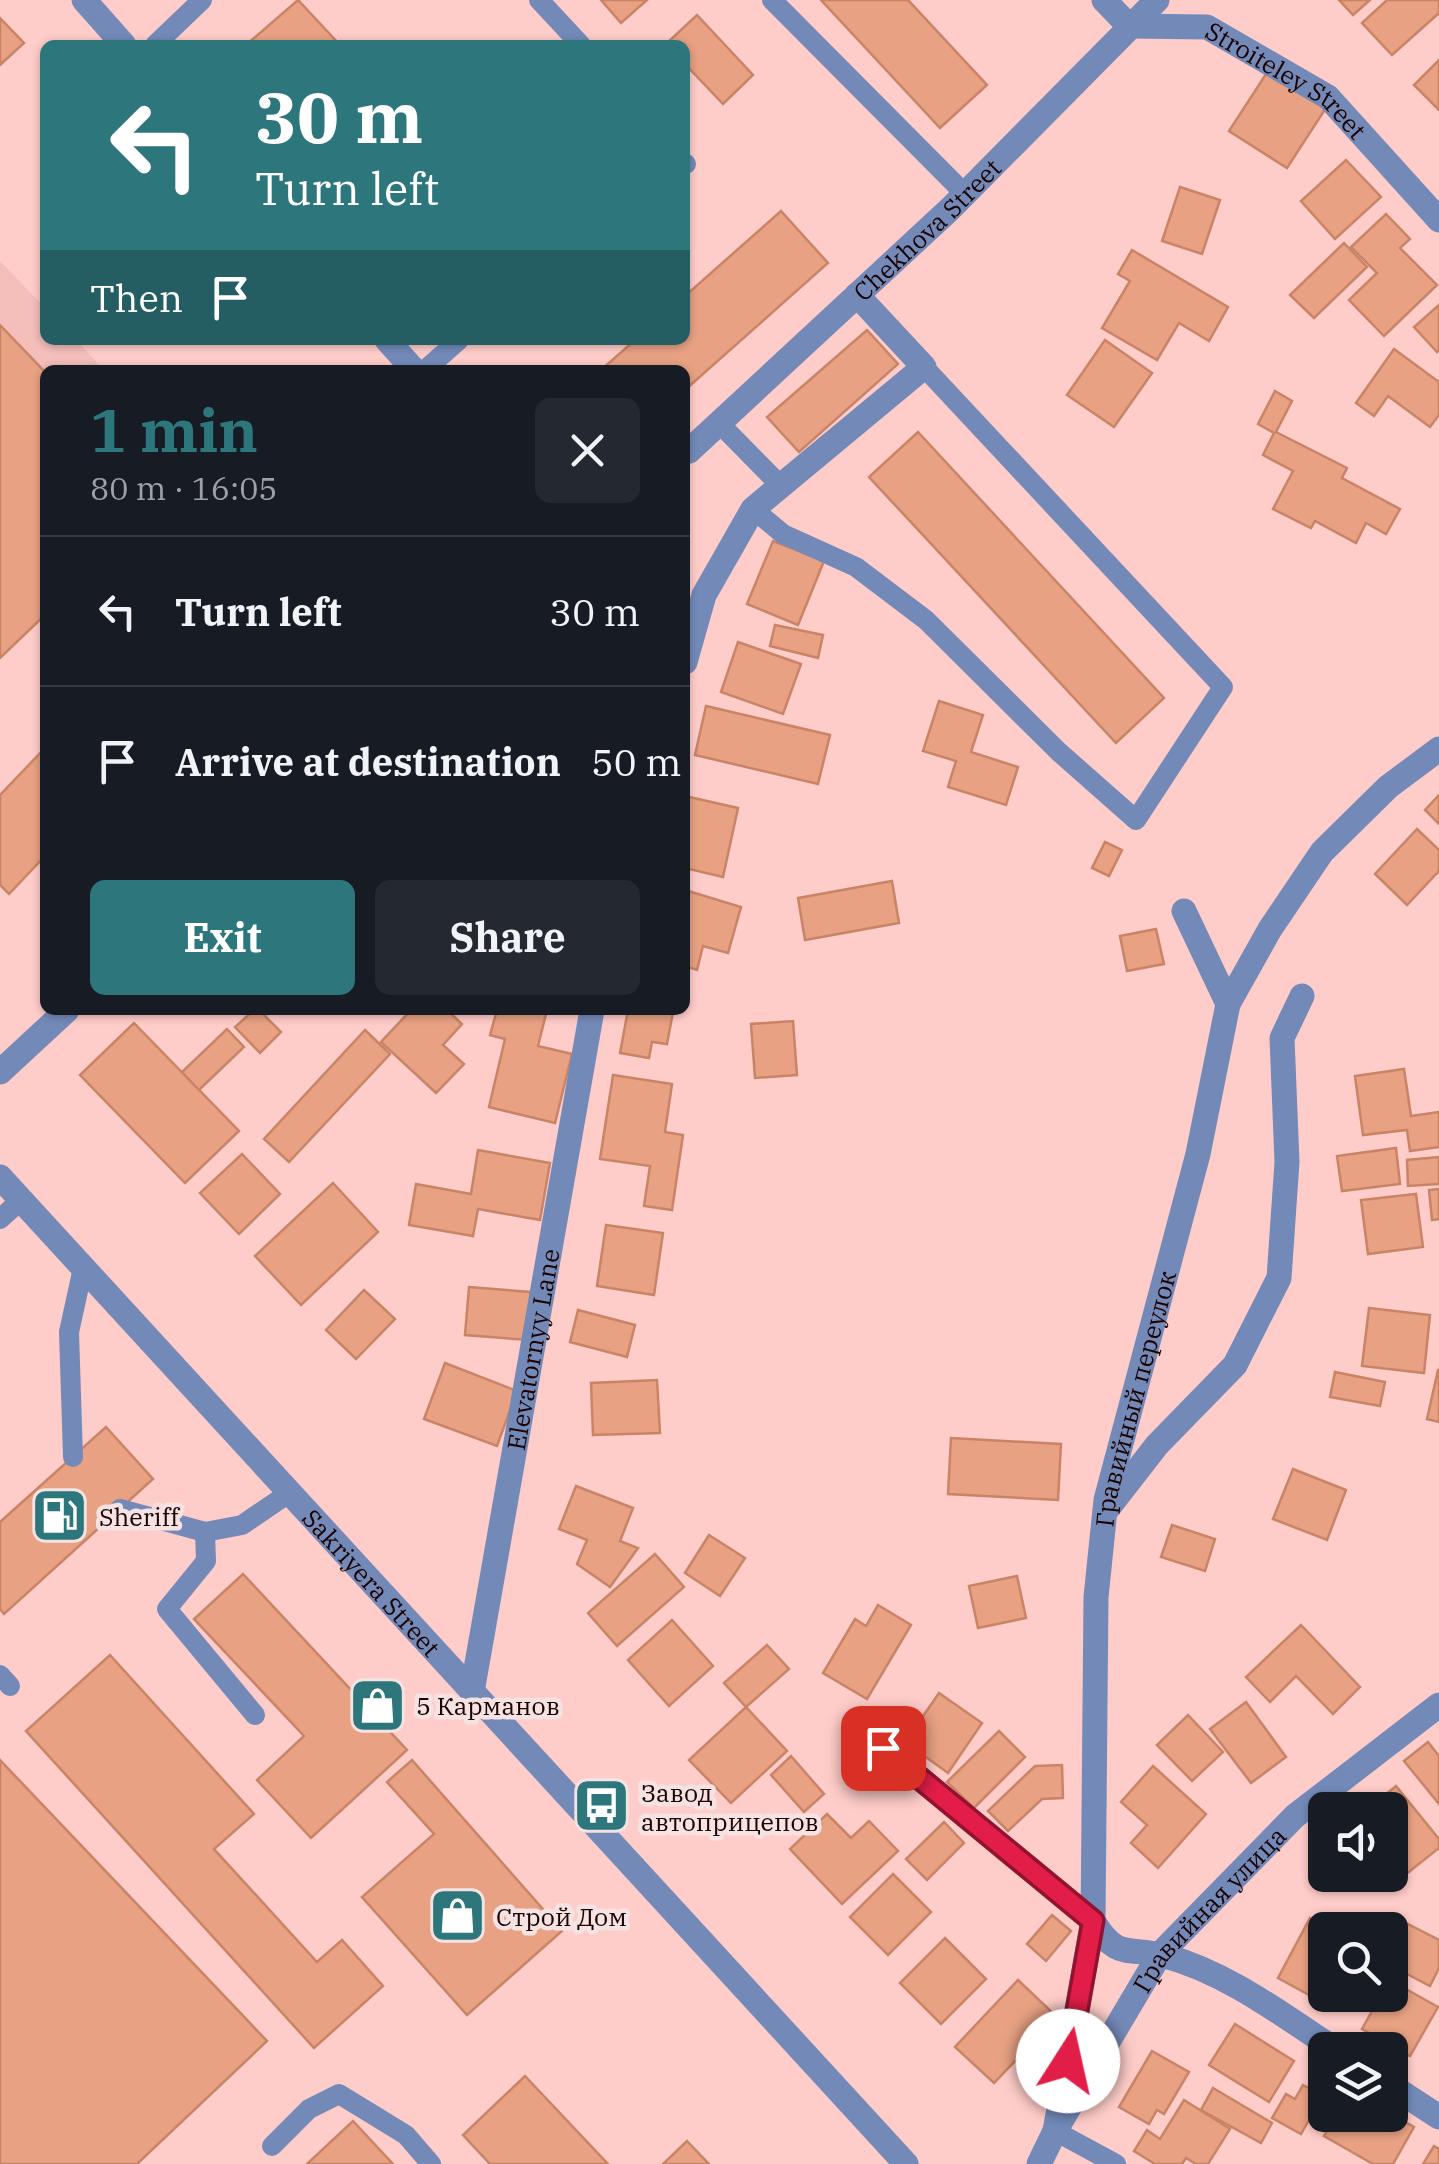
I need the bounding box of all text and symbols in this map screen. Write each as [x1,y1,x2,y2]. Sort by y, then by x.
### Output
street label: Stroiteley Street [1200,13,1374,146]
text: 30 m [255,71,423,162]
icon: left [90,80,220,210]
street label: Chekhova Street [846,151,1008,307]
text: Turn left [255,159,439,217]
icon: arrive [203,270,258,325]
text: Then [90,273,183,322]
text: 1 min [90,390,258,469]
button: close [535,398,640,503]
text: 80 m · 16:05 [90,467,278,509]
icon: left [90,584,145,639]
text: Turn left [175,587,342,636]
text: 30 m [549,587,640,636]
icon: arrive [90,734,145,789]
text: Arrive at destination [175,737,561,786]
text: 50 m [591,737,682,786]
button: Exit [90,880,355,995]
button: Share [375,880,640,995]
street label: Elevatornyy Lane [498,1246,566,1453]
street label: Гравийный переулок [1087,1266,1183,1528]
fuel station icon: Sheriff [30,1486,90,1546]
place label: Sheriff [99,1500,180,1533]
street label: Sakriyera Street [296,1501,448,1663]
shop icon: 5 Карманов [347,1675,407,1735]
place label: 5 Карманов [416,1689,560,1722]
pin [841,1706,926,1791]
icon: arrive [856,1721,911,1776]
bus stop icon: Завод автоприцепов [572,1776,632,1836]
place label: Завод автоприцепов [641,1776,818,1838]
map controls [1308,1792,1408,2132]
button: sound [1308,1792,1408,1892]
street label: Гравийная улица [1125,1819,1293,1998]
shop icon: Строй Дом [427,1886,487,1946]
place label: Строй Дом [496,1900,627,1933]
button: search [1308,1912,1408,2012]
position arrow [1016,2009,1120,2113]
button: layers [1308,2032,1408,2132]

